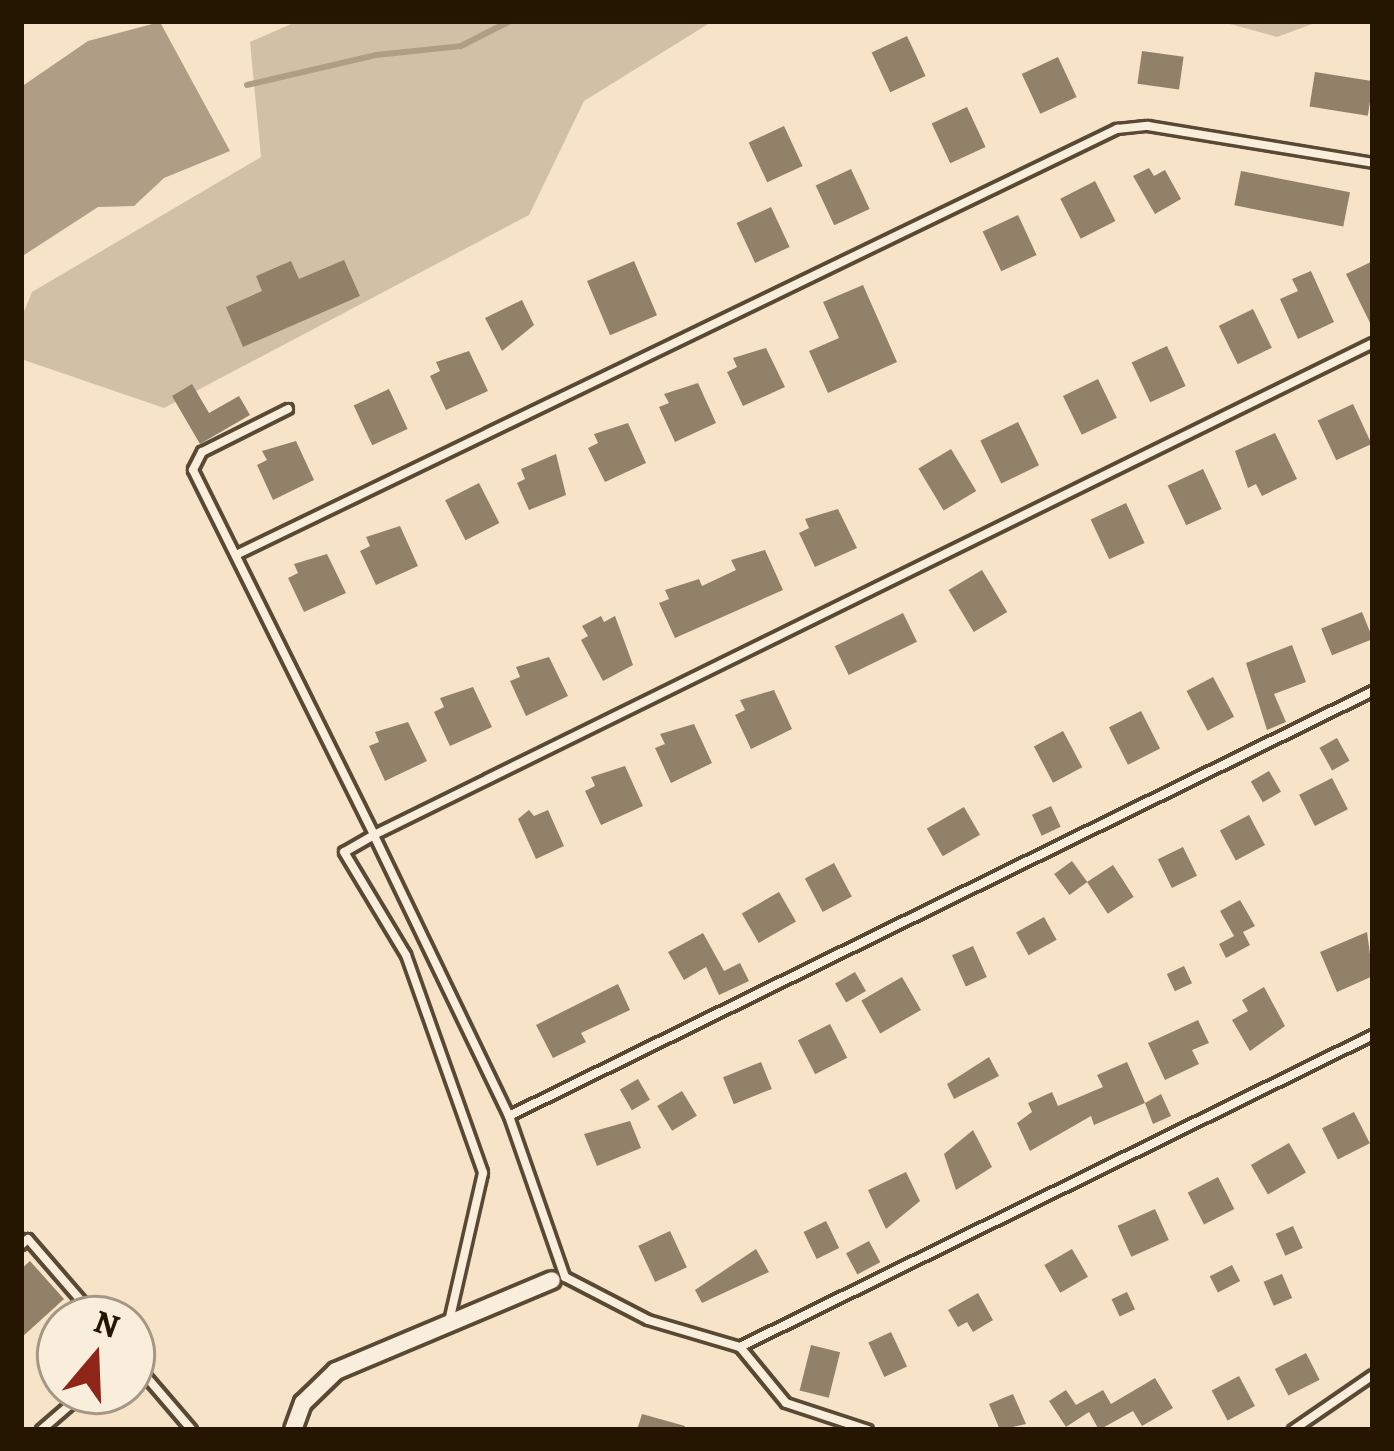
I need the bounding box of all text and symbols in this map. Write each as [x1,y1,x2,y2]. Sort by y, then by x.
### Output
north arrow [36,1295,156,1415]
text: N [88,1298,126,1349]

